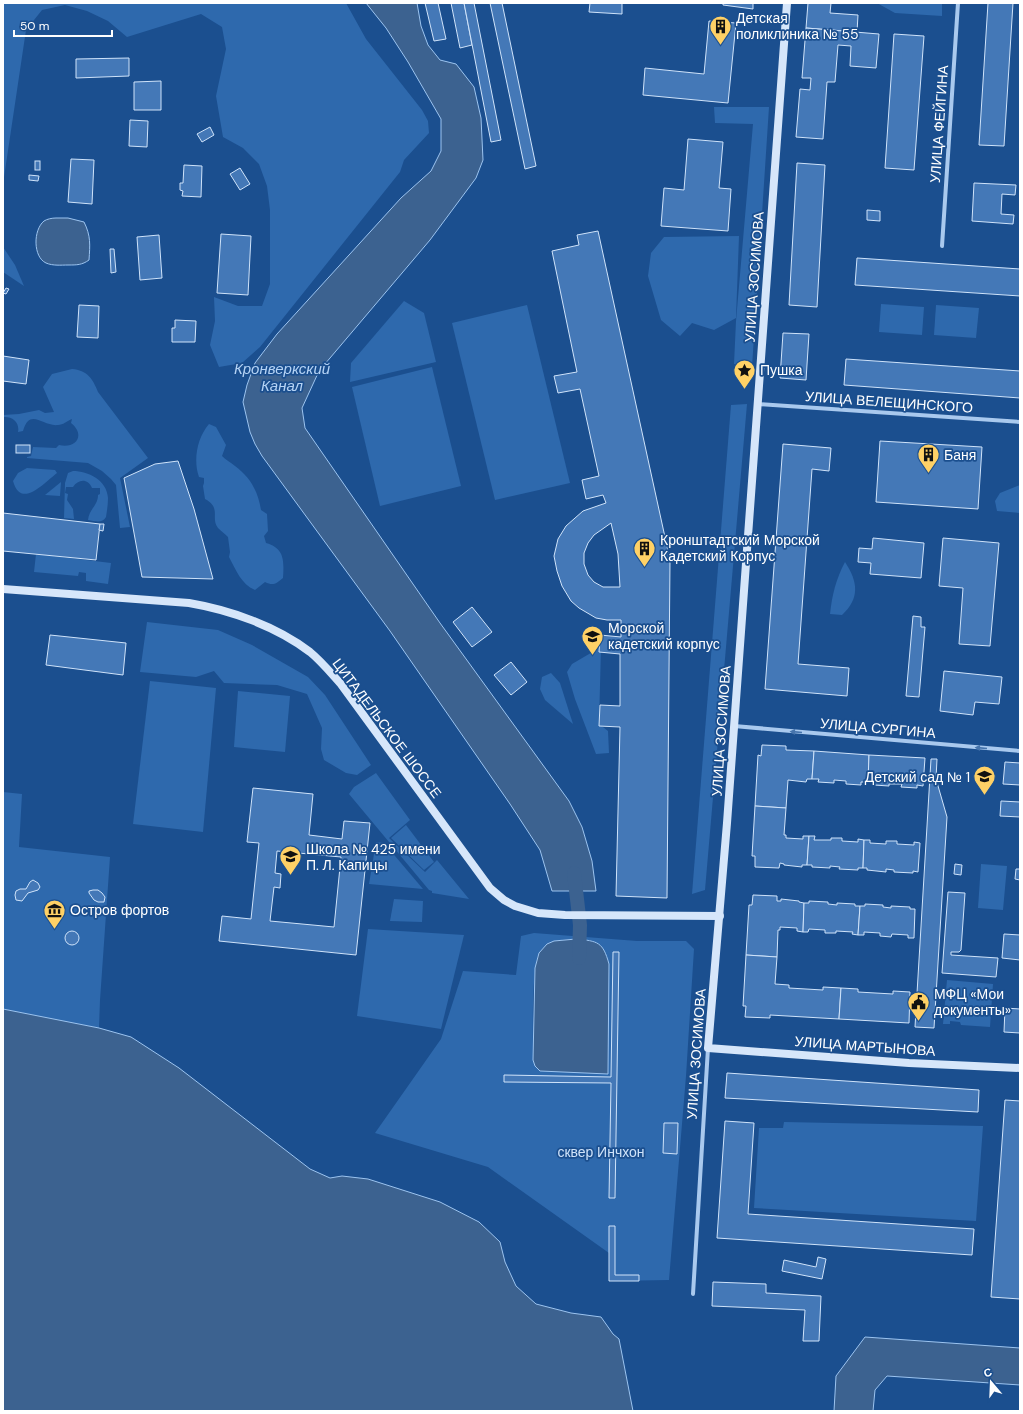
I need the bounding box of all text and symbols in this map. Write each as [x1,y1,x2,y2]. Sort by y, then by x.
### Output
place label: Детская поликлиника № 55 [736,9,859,43]
scale bar [14,12,112,38]
building icon: Детская поликлиника № 55 [707,13,733,46]
text: 50 m [20,18,49,34]
street label: УЛИЦА ФЕЙГИНА [926,64,952,184]
street label: УЛИЦА ЗОСИМОВА [740,210,768,343]
place icon: Пушка [732,357,758,390]
water label: Кронверкский Канал [234,359,331,396]
place label: Пушка [760,361,803,379]
street label: УЛИЦА ВЕЛЕЩИНСКОГО [804,387,974,417]
building icon: Баня [916,442,942,475]
place label: Баня [944,446,976,464]
place label: Кронштадтский Морской Кадетский Корпус [660,531,820,565]
building icon: Кронштадтский Морской Кадетский Корпус [631,535,657,568]
place label: Морской кадетский корпус [608,619,720,653]
school or university icon: Морской кадетский корпус [579,623,605,656]
street label: ЦИТАДЕЛЬСКОЕ ШОССЕ [328,654,446,802]
street label: УЛИЦА ЗОСИМОВА [707,664,735,797]
street label: УЛИЦА СУРГИНА [819,714,937,742]
one-way arrow [790,728,802,735]
one-way arrow [975,745,987,751]
school or university icon: Детский сад № 1 [972,764,998,797]
place label: Детский сад № 1 [865,768,970,786]
place label: Школа № 425 имени П. Л. Капицы [306,840,441,874]
school or university icon: Школа № 425 имени П. Л. Капицы [277,844,303,877]
museum icon: Остров фортов [41,897,67,930]
place label: Остров фортов [70,901,169,919]
place label: МФЦ «Мои документы» [934,985,1011,1019]
street label: УЛИЦА ЗОСИМОВА [682,987,710,1120]
public building icon: МФЦ «Мои документы» [905,989,931,1022]
street label: УЛИЦА МАРТЫНОВА [794,1032,937,1060]
park label: сквер Инчхон [557,1143,645,1161]
north arrow [971,1362,1011,1402]
text: С [982,1365,994,1380]

